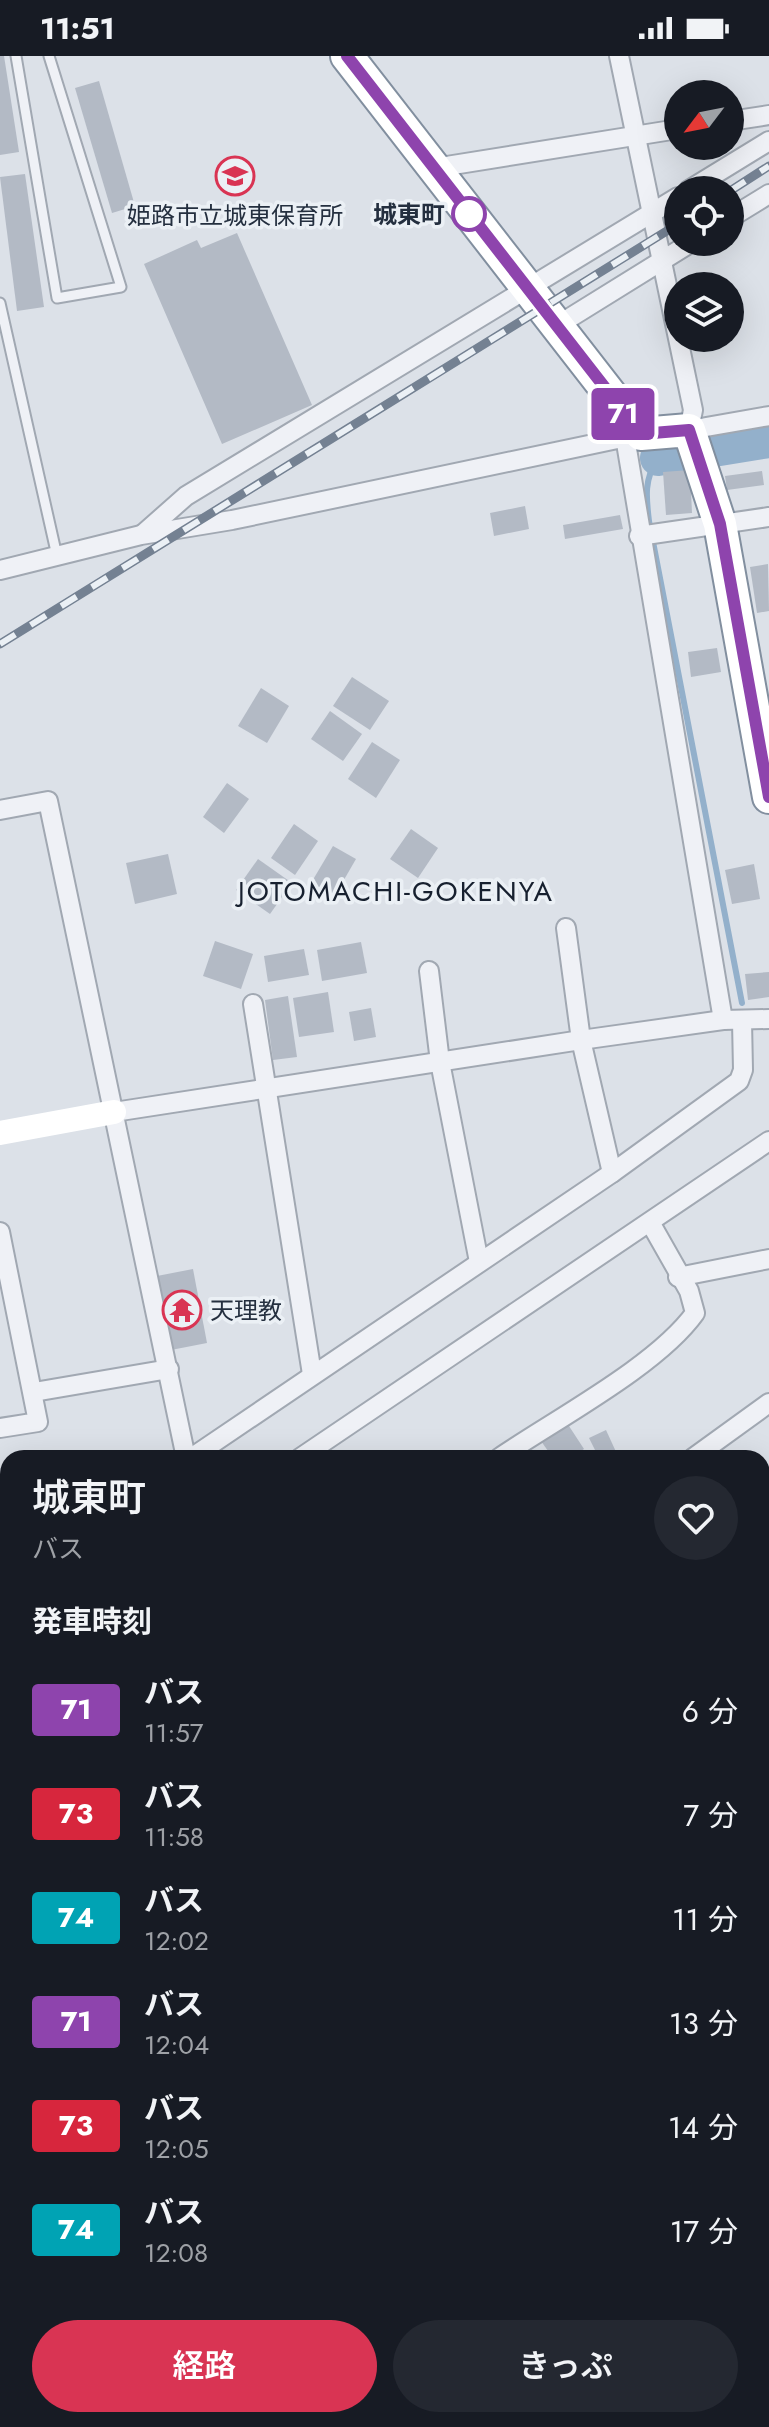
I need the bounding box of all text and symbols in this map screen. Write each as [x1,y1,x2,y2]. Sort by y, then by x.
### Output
text: 11:51 [40,7,115,50]
north arrow [664,80,744,160]
map controls [664,80,744,352]
school or university icon: 姫路市立城東保育所 [214,155,256,197]
button: locate [664,176,744,256]
place label: 城東町 [373,197,445,232]
marker: 城東町 [452,197,486,231]
place label: 姫路市立城東保育所 [127,198,343,233]
button: layers [664,272,744,352]
line badge: 71 [587,388,659,440]
text: 71 [607,393,639,434]
district label: JOTOMACHI-GOKENYA [234,871,554,912]
temple icon: 天理教 [161,1289,203,1331]
place label: 天理教 [210,1293,282,1328]
text: 城東町 [32,1470,146,1525]
button: heart [654,1476,738,1560]
text: バス [32,1530,84,1568]
text: 発車時刻 [32,1600,152,1643]
text: バス [144,1671,204,1714]
text: 71 [60,1689,92,1730]
text: 6 分 [682,1690,738,1733]
text: 11:57 [144,1714,204,1752]
text: バス [144,1775,204,1818]
text: 73 [59,1793,93,1834]
text: 7 分 [683,1794,738,1837]
text: 11:58 [144,1818,204,1856]
text: バス [144,1879,204,1922]
text: 74 [58,1897,94,1938]
text: 11 分 [672,1898,738,1941]
text: 12:02 [144,1922,209,1960]
text: バス [144,1983,204,2026]
text: 71 [60,2001,92,2042]
text: 13 分 [669,2002,738,2045]
text: 12:04 [144,2026,209,2064]
text: バス [144,2087,204,2130]
text: 73 [59,2105,93,2146]
text: 14 分 [668,2106,738,2149]
text: 12:05 [144,2130,209,2168]
text: バス [144,2191,204,2234]
text: 74 [58,2209,94,2250]
text: 17 分 [670,2210,738,2253]
text: 12:08 [144,2234,208,2272]
button: 経路 [32,2320,377,2412]
button: きっぷ [393,2320,738,2412]

